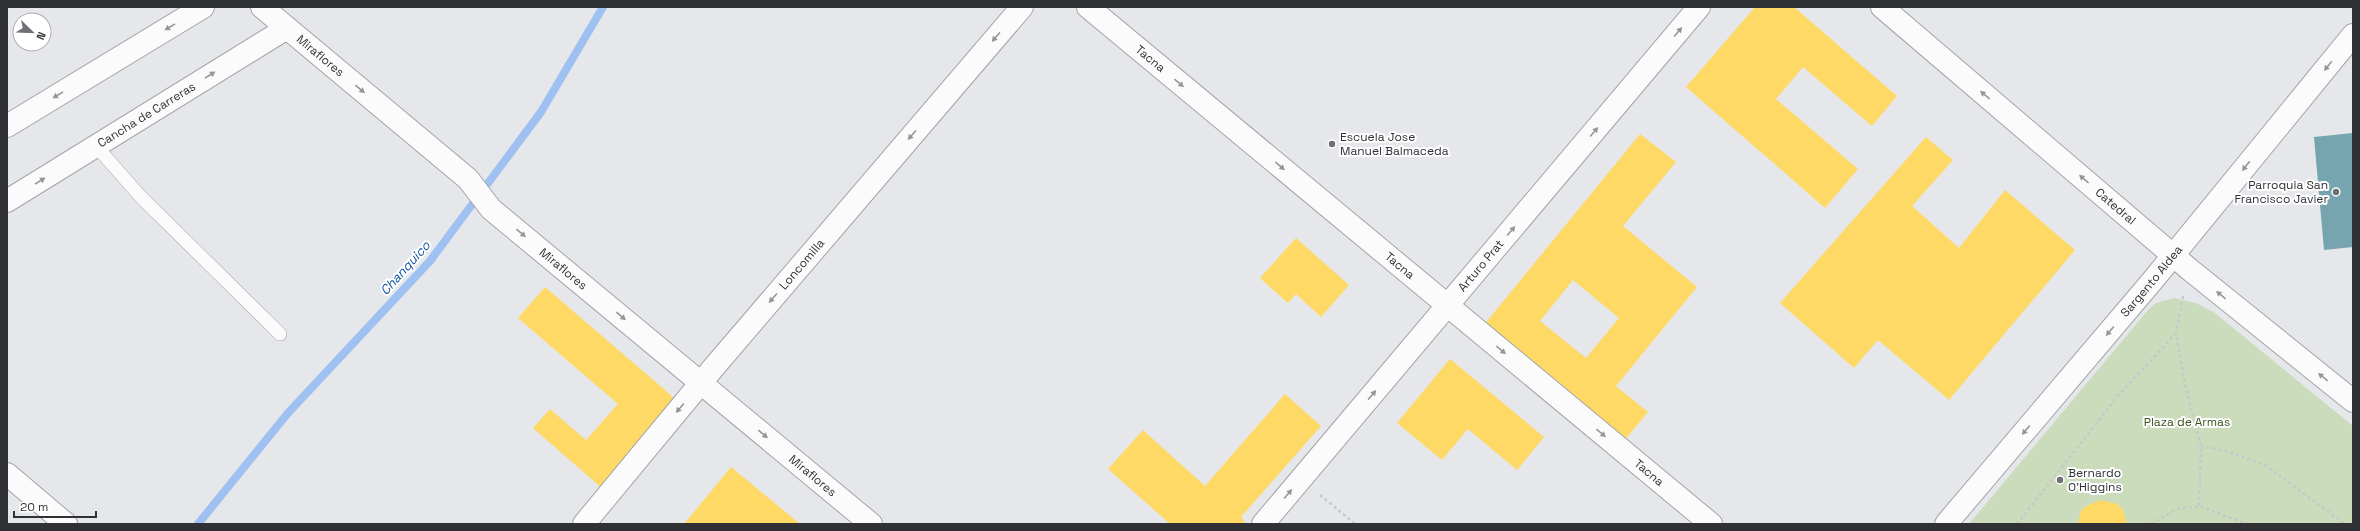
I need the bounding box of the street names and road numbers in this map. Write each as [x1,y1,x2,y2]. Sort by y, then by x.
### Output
street label: Miraflores [293,31,347,80]
street label: Tacna [1132,42,1169,76]
street label: Cancha de Carreras [94,78,199,151]
street label: Catedral [2092,184,2139,228]
street label: Loncomilla [776,235,828,293]
street label: Arturo Prat [1454,236,1507,295]
street label: Sargento Aldea [2117,242,2186,320]
street label: Miraflores [536,244,590,293]
street label: Tacna [1381,249,1418,283]
street label: Miraflores [786,451,840,500]
street label: Tacna [1631,455,1667,490]

